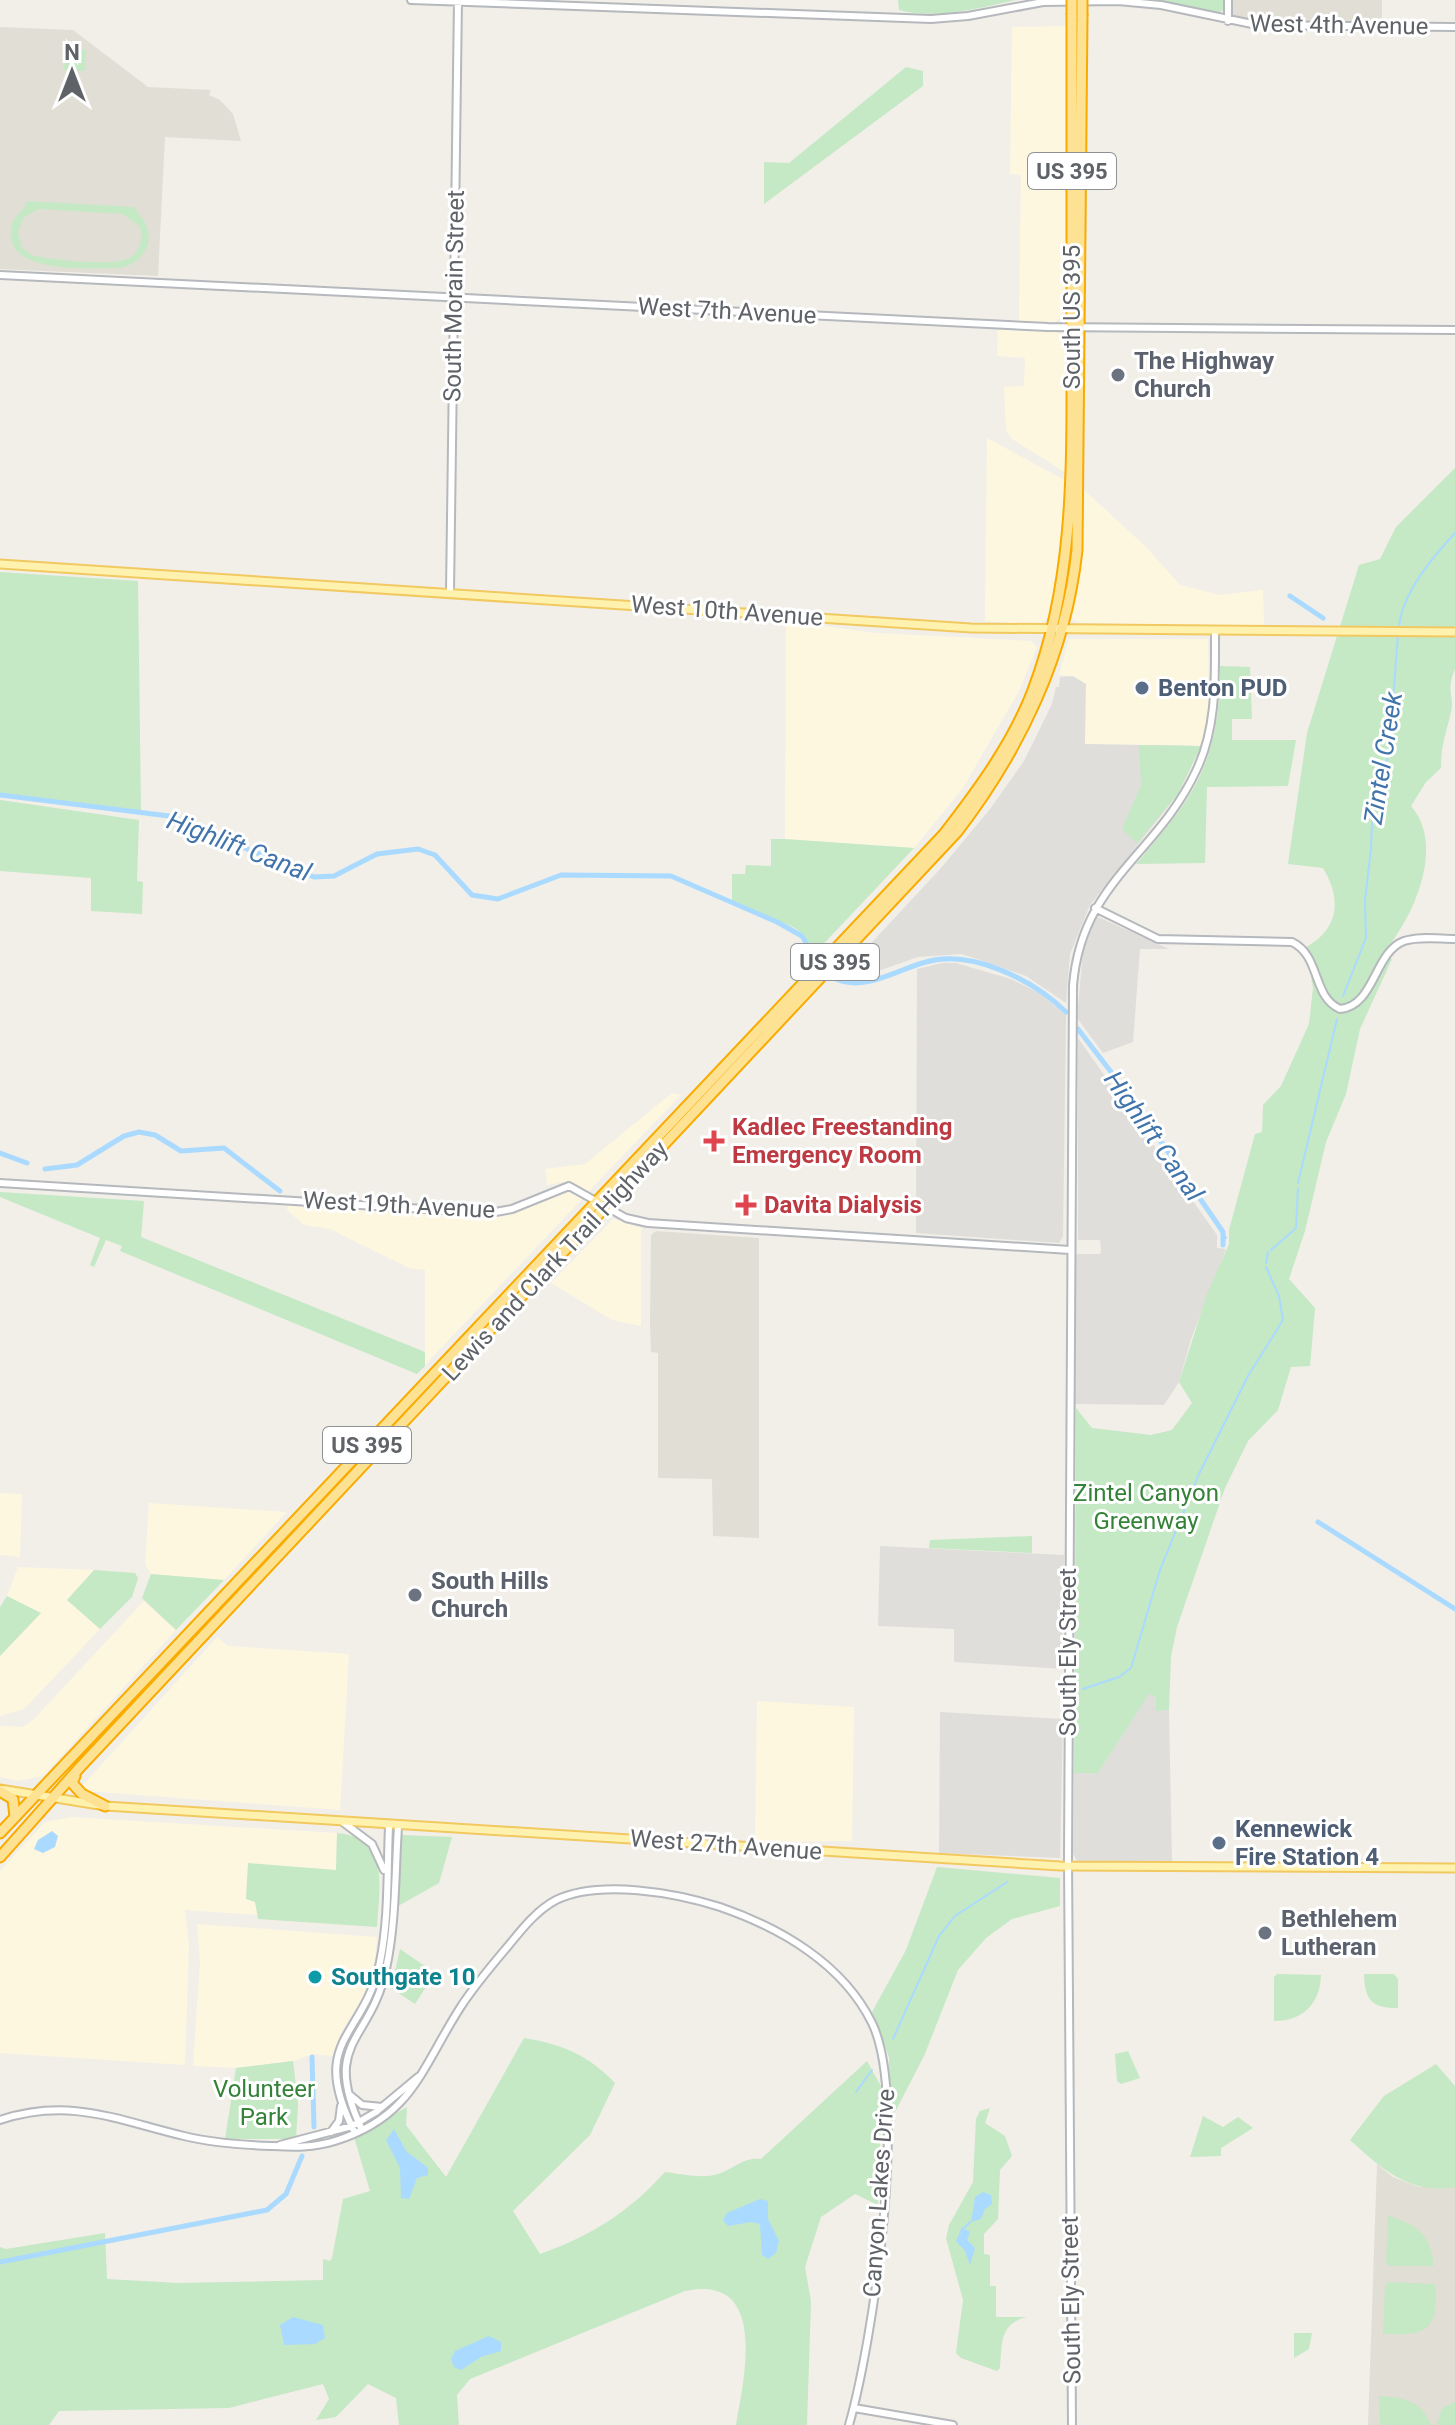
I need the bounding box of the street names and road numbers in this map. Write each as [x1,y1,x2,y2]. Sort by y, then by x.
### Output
street label: West 4th Avenue [1249,9,1429,41]
road number: US 395 [1028,153,1116,189]
street label: South Morain Street [438,190,470,402]
street label: South US 395 [1058,245,1086,389]
street label: West 7th Avenue [637,292,817,330]
street label: West 10th Avenue [630,590,824,632]
road number: US 395 [791,944,879,980]
street label: Lewis and Clark Trail Highway [436,1135,674,1387]
street label: West 19th Avenue [302,1186,496,1224]
road number: US 395 [323,1427,411,1463]
street label: South Ely Street [1054,1568,1082,1736]
street label: West 27th Avenue [629,1824,823,1866]
street label: Canyon Lakes Drive [858,2088,900,2298]
street label: South Ely Street [1056,2215,1086,2384]

